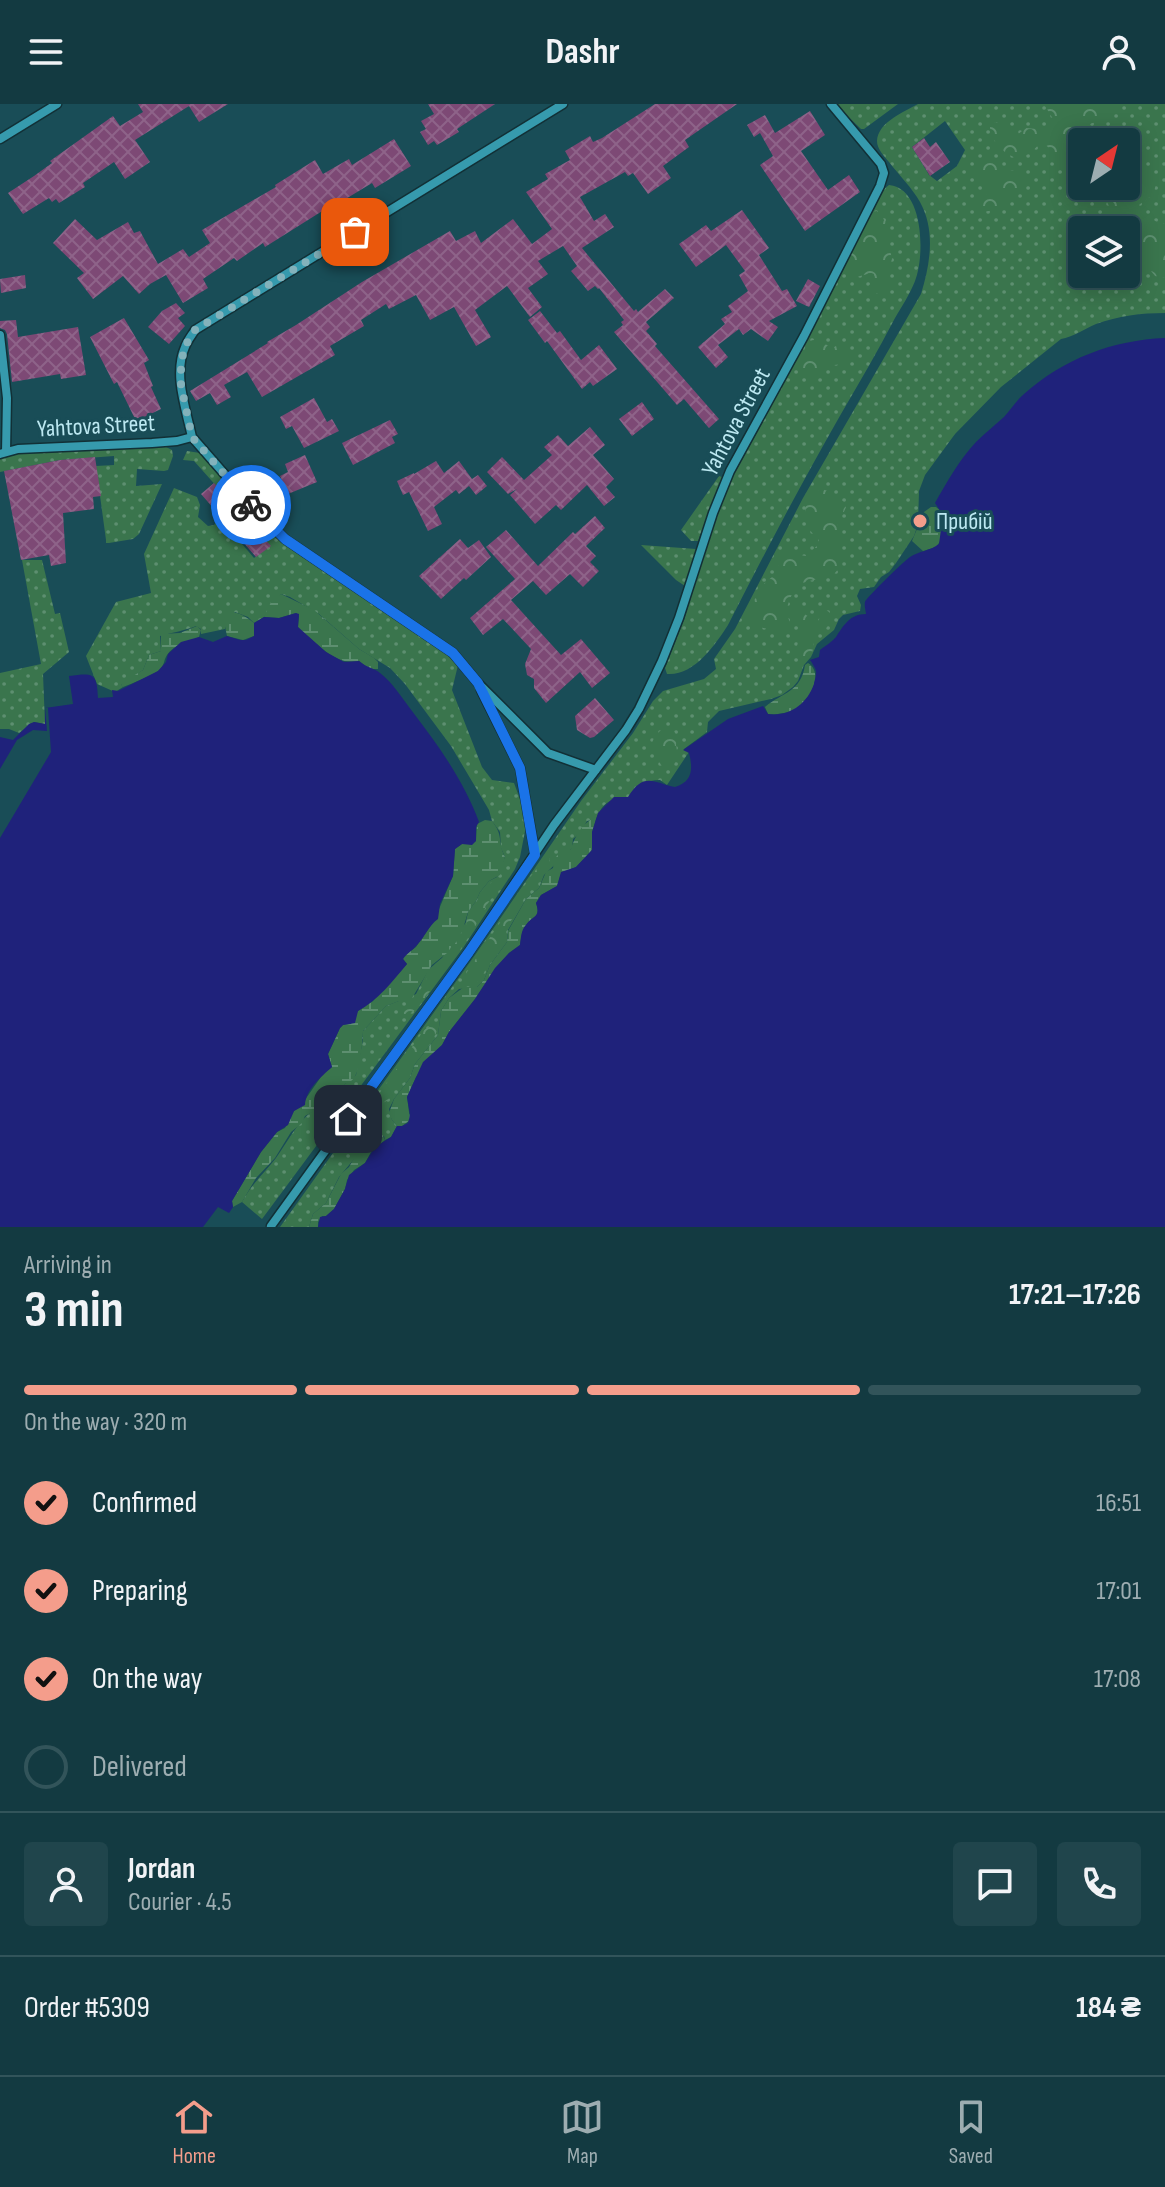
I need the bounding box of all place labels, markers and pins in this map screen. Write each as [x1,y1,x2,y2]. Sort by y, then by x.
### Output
pin [321,198,389,266]
place label: Прибій [936,507,993,536]
marker: Прибій [911,512,929,530]
pin [314,1085,382,1153]

